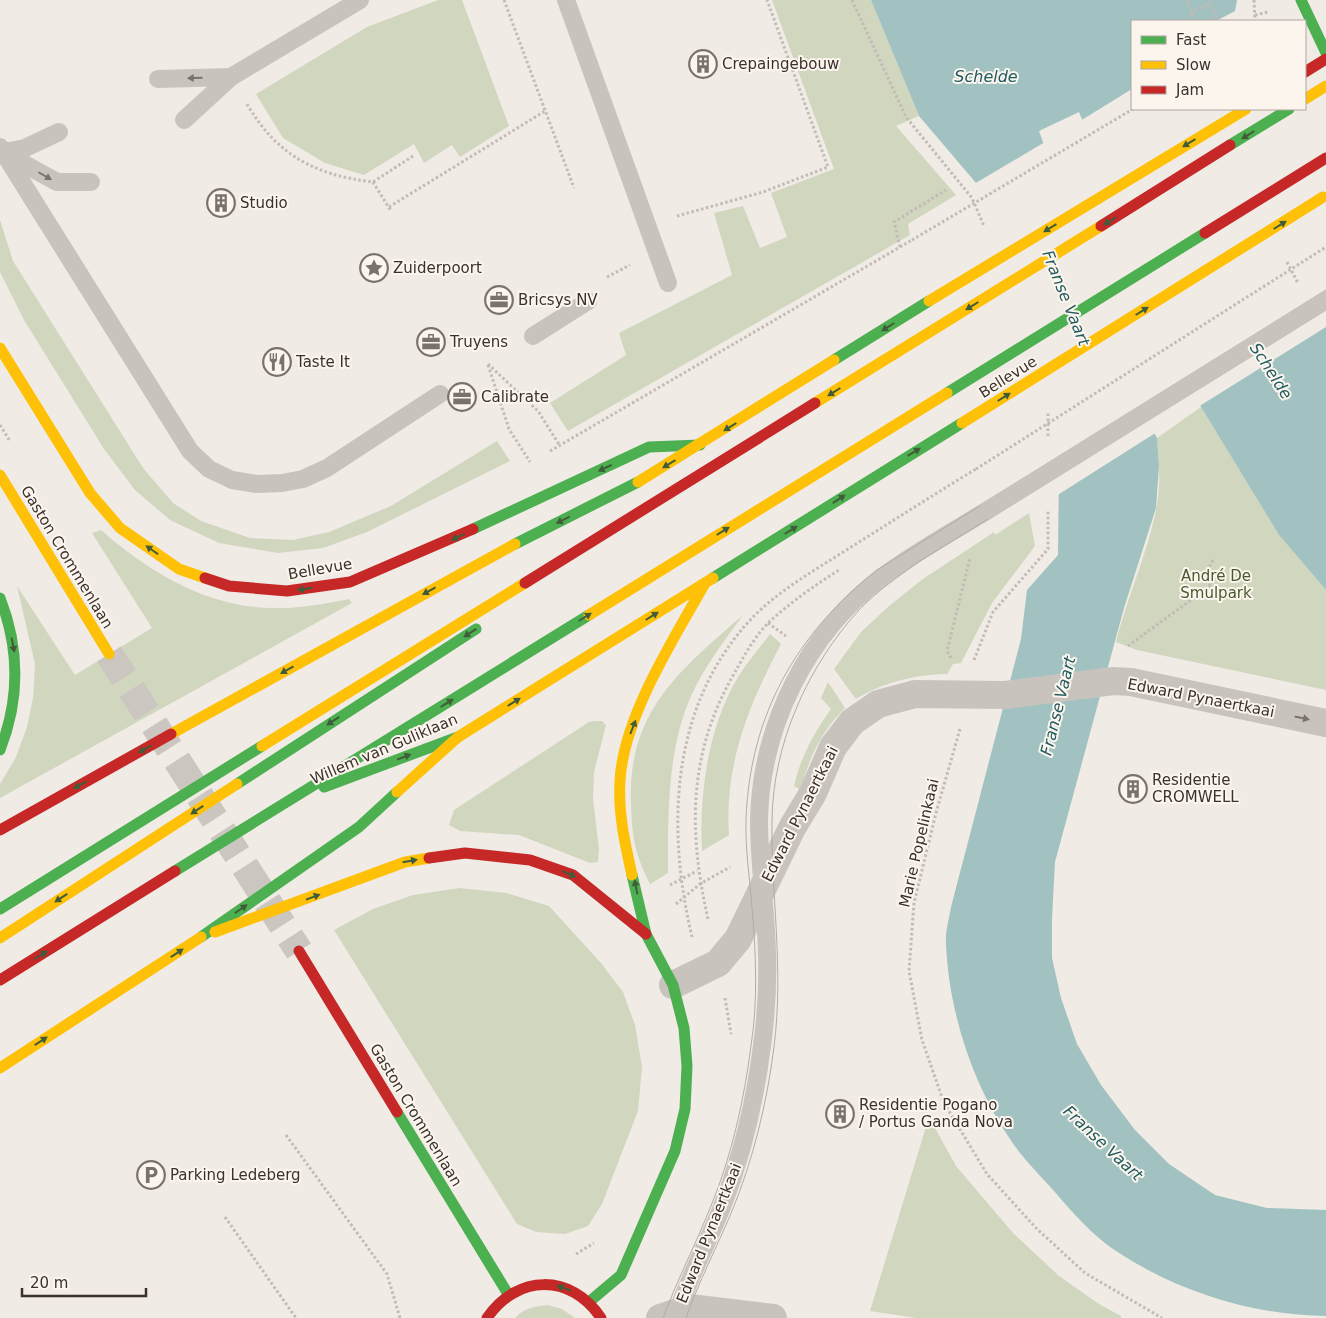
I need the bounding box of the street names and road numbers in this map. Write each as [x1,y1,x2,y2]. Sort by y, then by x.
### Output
street label: Bellevue [976,352,1040,402]
street label: Gaston Crommenlaan [17,482,117,632]
street label: Bellevue [287,555,353,583]
street label: Edward Pynaertkaai [1126,675,1276,721]
street label: Willem van Guliklaan [308,710,460,788]
street label: Edward Pynaertkaai [758,743,842,885]
street label: Marie Popelinkaai [895,777,943,909]
street label: Gaston Crommenlaan [366,1040,466,1190]
street label: Edward Pynaertkaai [673,1160,745,1306]

